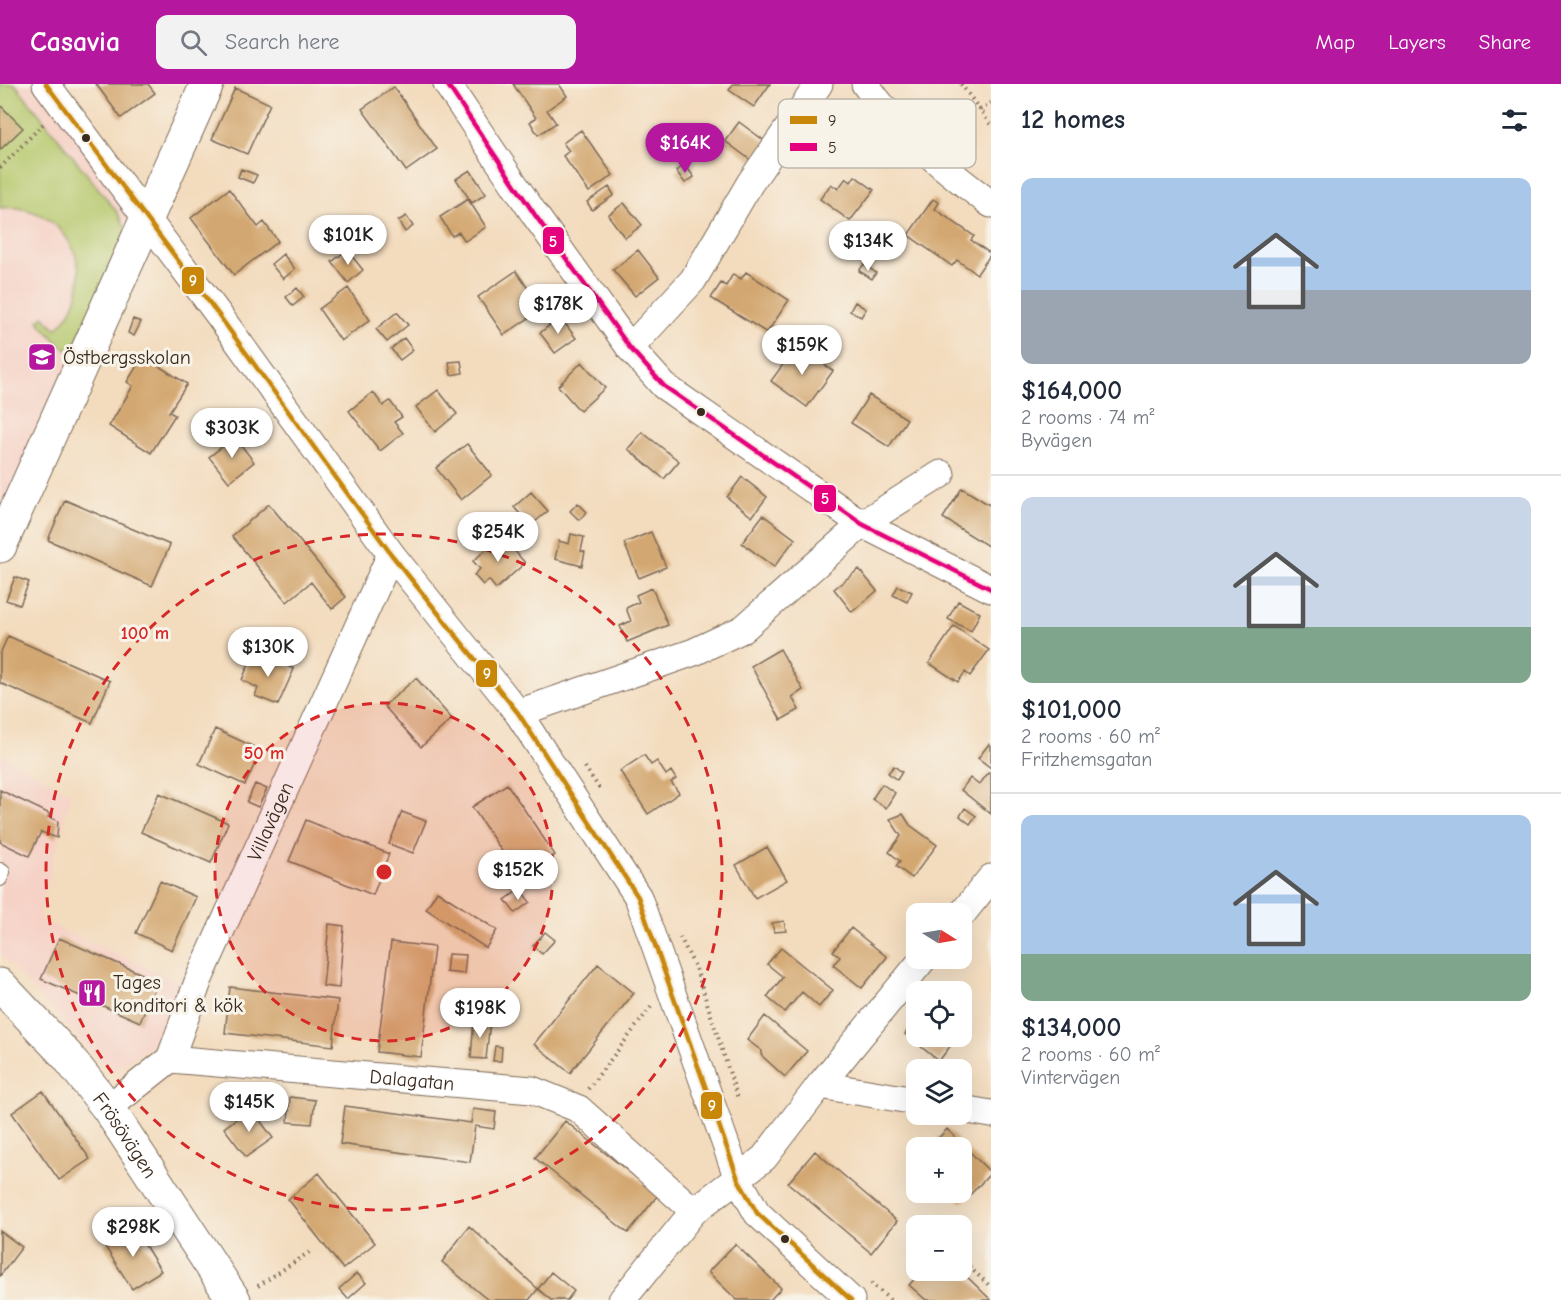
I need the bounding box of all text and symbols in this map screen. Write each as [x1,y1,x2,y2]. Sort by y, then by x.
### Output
search box [156,15,576,69]
text: Casavia [30,26,120,58]
icon: search [177,26,210,59]
text: Search here [225,29,340,55]
text: Map [1316,30,1355,54]
text: Layers [1388,30,1446,54]
text: Share [1479,30,1531,54]
legend [778,99,976,168]
icon: filters [1498,104,1531,137]
text: 12 homes [1021,105,1125,135]
text: 9 [828,112,837,130]
pin: $164K [643,123,727,174]
text: $164K [660,131,711,154]
unlabelled marker [80,132,92,144]
text: 5 [828,139,837,157]
pin: $101K [306,215,390,266]
icon: home [1222,217,1330,325]
pin: $134K [826,221,910,272]
text: $101K [323,223,373,246]
line badge: 5 [542,226,565,255]
text: $134K [843,229,893,252]
text: 5 [549,233,557,251]
line badge: 9 [181,266,205,295]
text: 9 [189,272,197,290]
pin: $178K [516,284,600,335]
text: $178K [533,292,583,315]
pin: $159K [760,325,844,376]
text: $159K [776,333,828,356]
school or university icon: Östbergsskolan [26,341,58,373]
place label: Östbergsskolan [63,346,191,369]
text: $164,000 [1021,376,1122,406]
unlabelled marker [695,406,707,418]
text: 2 rooms · 74 m² [1021,406,1154,429]
pin: $303K [190,408,274,459]
text: $303K [205,416,259,439]
text: Byvägen [1021,429,1092,452]
line badge: 5 [813,484,837,513]
text: 5 [821,490,829,508]
pin: $254K [456,512,540,563]
text: $254K [471,520,525,543]
icon: home [1222,536,1330,644]
text: 100 m [121,623,169,644]
pin: $130K [226,627,310,678]
text: $130K [242,635,294,658]
line badge: 9 [475,659,498,688]
text: 9 [483,665,491,683]
text: $101,000 [1021,695,1122,725]
text: 2 rooms · 60 m² [1021,725,1160,748]
text: 50 m [244,743,284,764]
text: Fritzhemsgatan [1021,748,1152,771]
street label: Villavägen [242,778,298,865]
pin: $152K [476,850,560,901]
icon: home [1222,854,1330,962]
text: $152K [492,858,544,881]
centre of rings [374,862,394,882]
north arrow [906,903,972,969]
map controls [906,903,972,1281]
place label: Tages konditori & kök [113,971,243,1017]
restaurant icon: Tages konditori & kök [76,977,108,1009]
button: locate [906,981,972,1047]
pin: $198K [438,988,522,1039]
text: $198K [454,996,506,1019]
text: $134,000 [1021,1013,1121,1043]
text: 2 rooms · 60 m² [1021,1043,1160,1066]
button: layers [906,1059,972,1125]
street label: Dalagatan [369,1065,455,1095]
text: Vintervägen [1021,1066,1120,1089]
pin: $145K [207,1082,291,1133]
street label: Frösövägen [89,1088,162,1182]
text: $145K [224,1090,274,1113]
line badge: 9 [700,1091,723,1120]
text: 9 [708,1097,716,1115]
button: + [906,1137,972,1203]
pin: $298K [91,1207,175,1258]
text: $298K [106,1215,160,1238]
button: − [906,1215,972,1281]
unlabelled marker [779,1233,791,1245]

